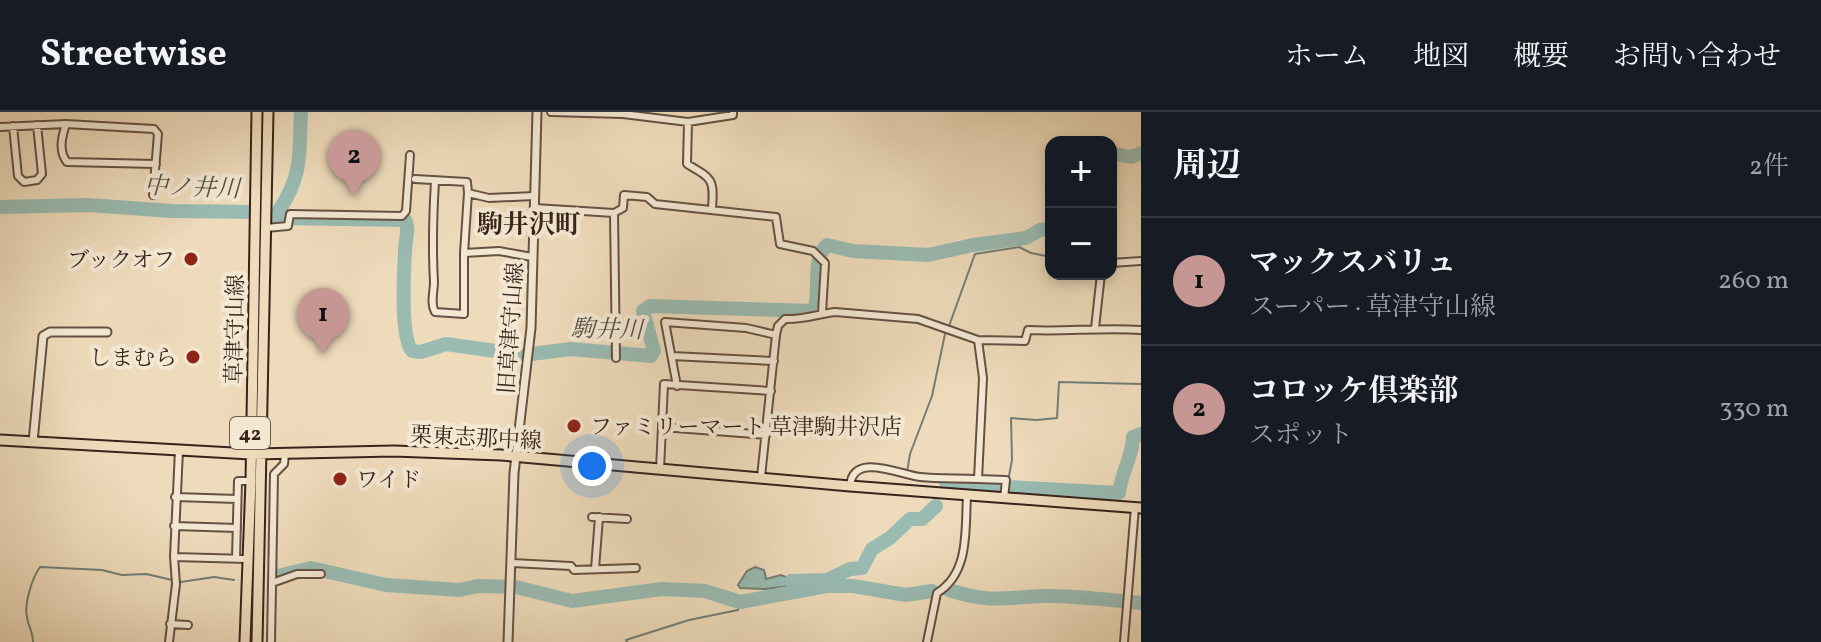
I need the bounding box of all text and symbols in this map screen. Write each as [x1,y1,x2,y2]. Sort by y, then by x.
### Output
text: Streetwise [40,29,227,82]
text: ホーム [1285,38,1369,77]
text: 地図 [1413,38,1469,77]
text: 概要 [1513,38,1569,77]
text: お問い合わせ [1613,38,1781,77]
pin: 2 [328,130,380,196]
map controls [1045,136,1117,280]
button: + [1045,136,1117,208]
text: 周辺 [1173,144,1241,191]
text: 2件 [1749,149,1789,185]
water label: 中ノ井川 [143,170,243,208]
district label: 駒井沢町 [477,208,581,244]
button: − [1045,208,1117,280]
text: マックスバリュ [1249,243,1457,285]
place label: ブックオフ [67,246,175,277]
marker: ブックオフ [182,250,200,268]
street label: 旧草津守山線 [492,261,533,395]
text: 1 [1194,263,1204,299]
text: 260 m [1718,263,1789,299]
street label: 草津守山線 [220,274,253,384]
pin: 1 [297,288,349,354]
text: スーパー · 草津守山線 [1249,290,1496,326]
water label: 駒井川 [571,313,646,349]
place label: しまむら [89,344,177,375]
marker: しまむら [184,348,202,366]
text: コロッケ倶楽部 [1249,371,1458,413]
text: 2 [1192,391,1206,427]
text: 330 m [1719,391,1789,427]
place label: ファミリーマート 草津駒井沢店 [590,413,902,444]
road number: 42 [230,417,270,449]
marker: ファミリーマート 草津駒井沢店 [565,417,583,435]
text: スポット [1249,418,1353,454]
street label: 栗東志那中線 [409,421,543,458]
your location [572,446,612,486]
place label: ワイド [356,466,421,497]
marker: ワイド [331,470,349,488]

